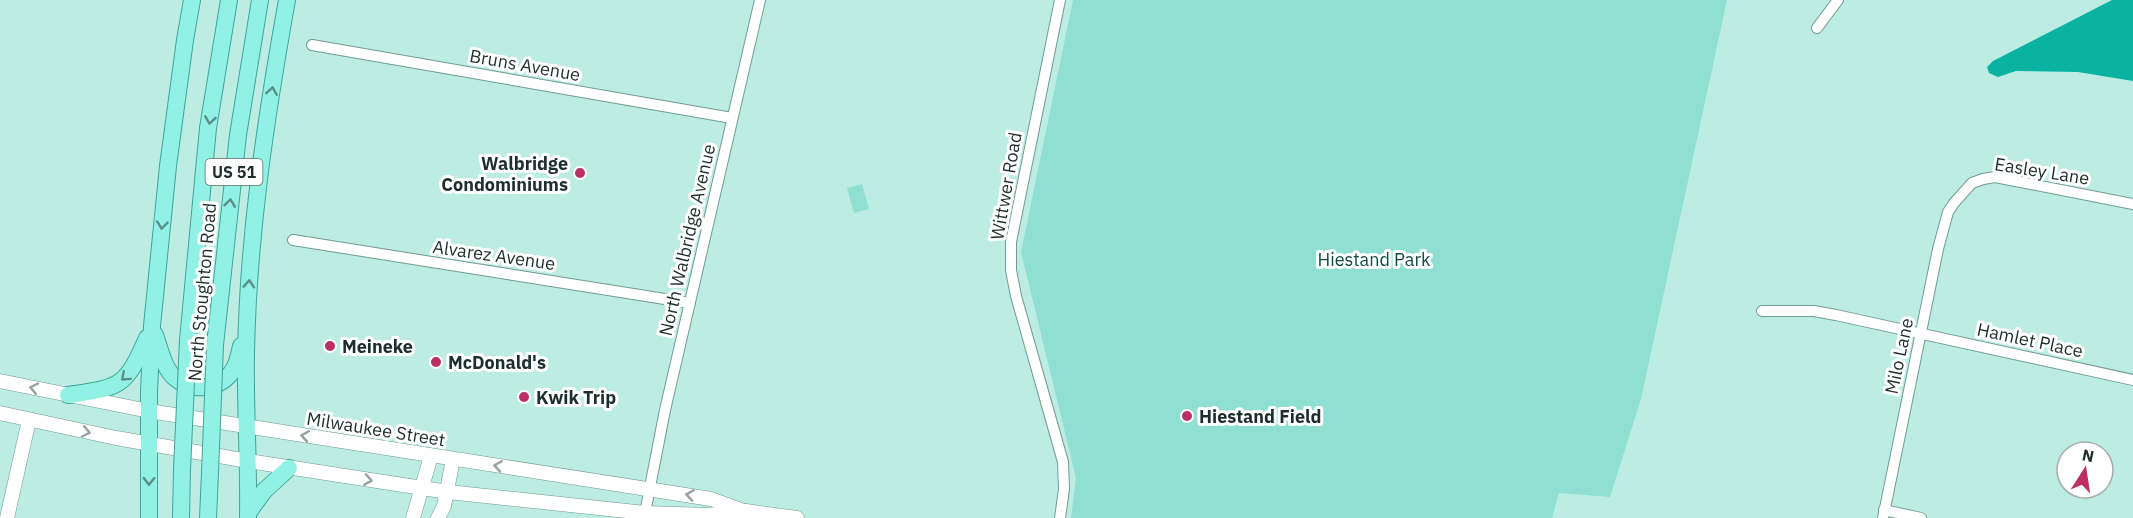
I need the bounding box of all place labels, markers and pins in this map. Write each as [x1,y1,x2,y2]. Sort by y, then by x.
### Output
place label: Walbridge Condominiums [441,152,568,196]
marker: Walbridge Condominiums [573,166,587,180]
place label: Meineke [342,335,413,358]
marker: Meineke [323,339,337,353]
place label: McDonald's [448,351,546,374]
marker: McDonald's [429,355,443,369]
place label: Kwik Trip [536,386,616,409]
marker: Kwik Trip [517,390,531,404]
place label: Hiestand Field [1199,405,1321,428]
marker: Hiestand Field [1180,409,1194,423]

